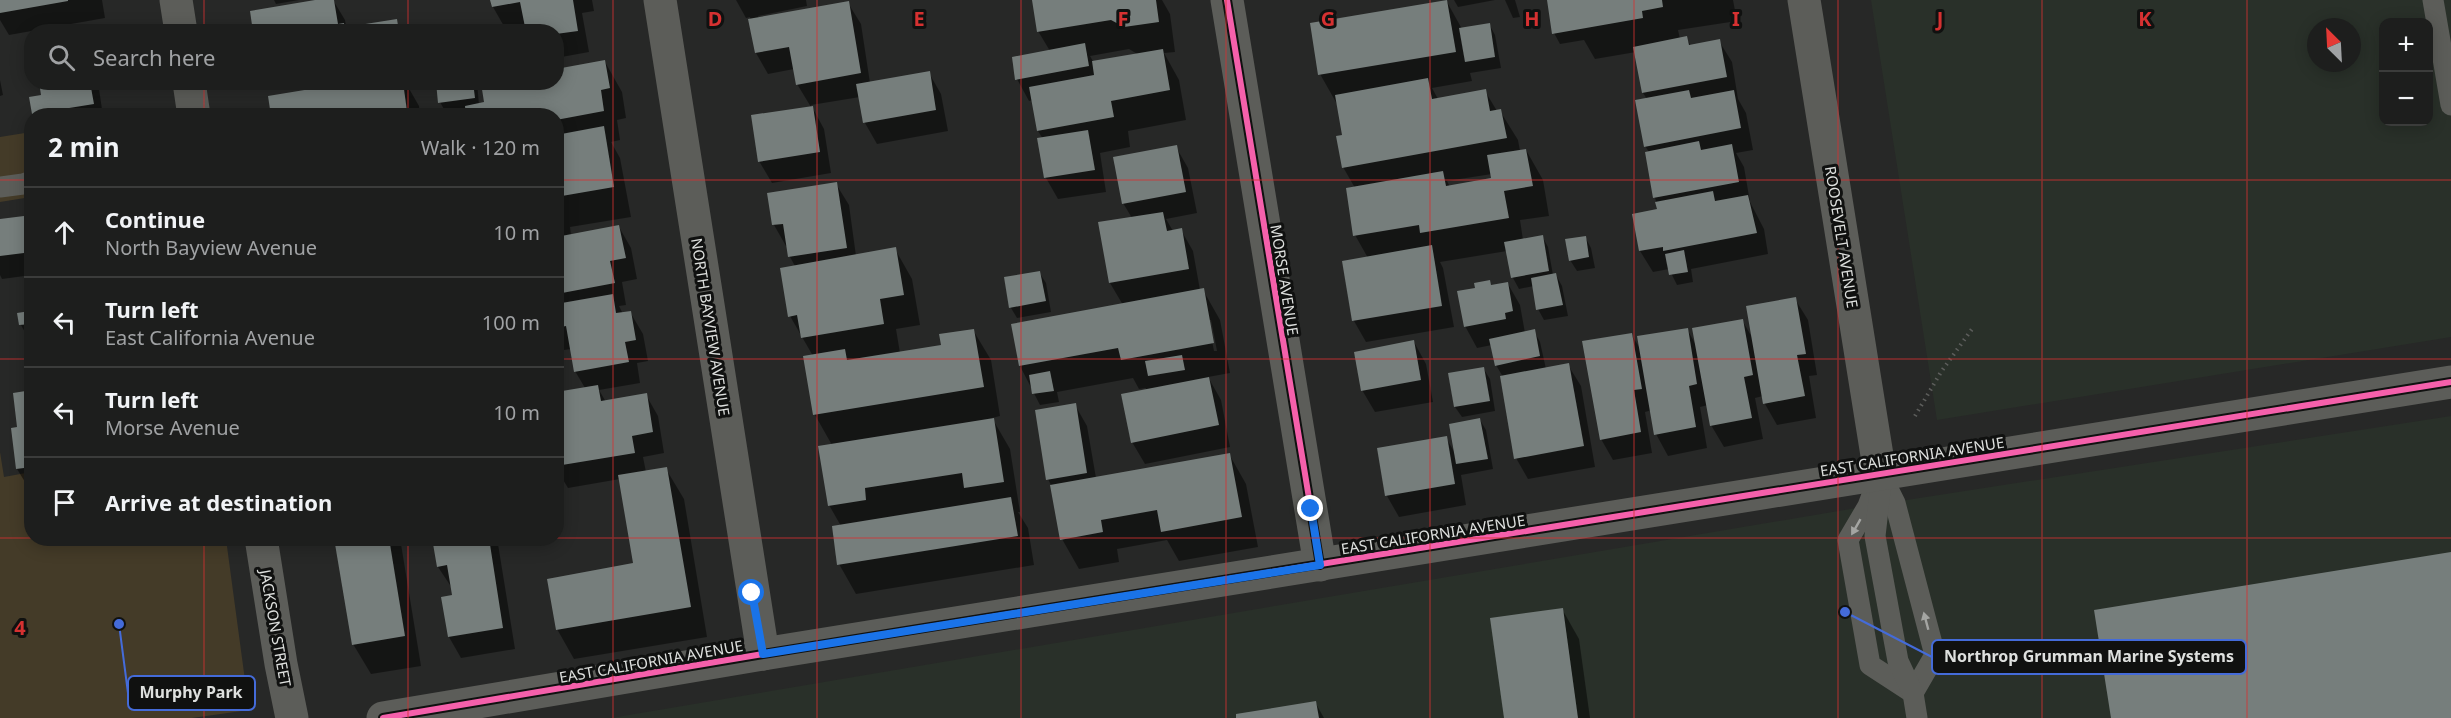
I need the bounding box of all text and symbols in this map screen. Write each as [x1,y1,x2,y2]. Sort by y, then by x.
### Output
text: D [708,5,722,32]
text: E [913,5,925,32]
text: F [1118,5,1128,32]
text: G [1321,5,1335,32]
text: H [1524,5,1540,32]
text: I [1732,5,1740,32]
text: J [1935,5,1943,32]
text: K [2138,5,2152,32]
north arrow [2307,18,2361,72]
map controls [2379,18,2433,126]
button: + [2379,18,2433,72]
search box [24,24,564,90]
icon: search [45,41,78,74]
text: Search here [93,42,215,72]
button: − [2379,72,2433,126]
text: 2 min [48,129,120,165]
text: Walk · 120 m [421,134,540,161]
street label: ROOSEVELT AVENUE [1821,165,1863,309]
text: Continue [105,204,205,234]
icon: ahead [48,216,81,249]
text: 10 m [493,219,540,246]
street label: MORSE AVENUE [1266,223,1304,337]
text: North Bayview Avenue [105,234,317,261]
street label: NORTH BAYVIEW AVENUE [687,237,735,417]
text: Turn left [105,294,199,324]
icon: left [48,306,81,339]
text: 100 m [482,309,540,336]
text: East California Avenue [105,324,315,351]
text: Turn left [105,384,199,414]
icon: left [48,396,81,429]
text: 10 m [493,399,540,426]
text: Morse Avenue [105,414,240,441]
street label: EAST CALIFORNIA AVENUE [1818,432,2006,480]
icon: arrive [48,486,81,519]
text: Arrive at destination [105,487,332,517]
route end [1297,495,1323,521]
street label: EAST CALIFORNIA AVENUE [1339,510,1527,558]
one-way arrow [1851,519,1861,536]
street label: JACKSON STREET [256,566,296,689]
route start [738,579,764,605]
one-way arrow [1921,612,1930,630]
text: 4 [14,614,26,641]
street label: EAST CALIFORNIA AVENUE [558,635,744,687]
callout: Northrop Grumman Marine Systems [1932,640,2246,674]
text: Northrop Grumman Marine Systems [1944,645,2234,667]
callout: Murphy Park [128,676,255,710]
text: Murphy Park [139,681,243,703]

